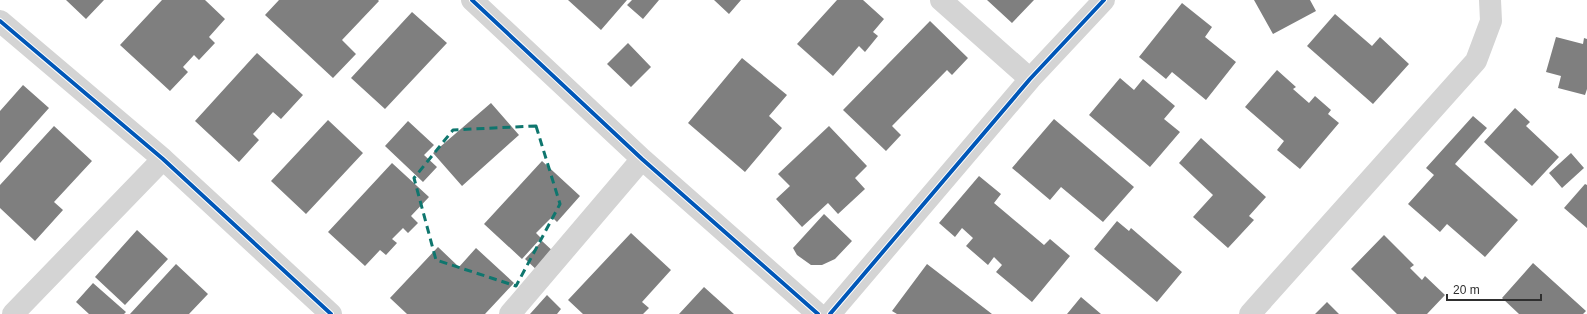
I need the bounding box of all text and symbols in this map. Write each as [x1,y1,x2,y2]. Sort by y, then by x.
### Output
scale bar [1447,276,1541,302]
text: 20 m [1453,283,1480,297]

